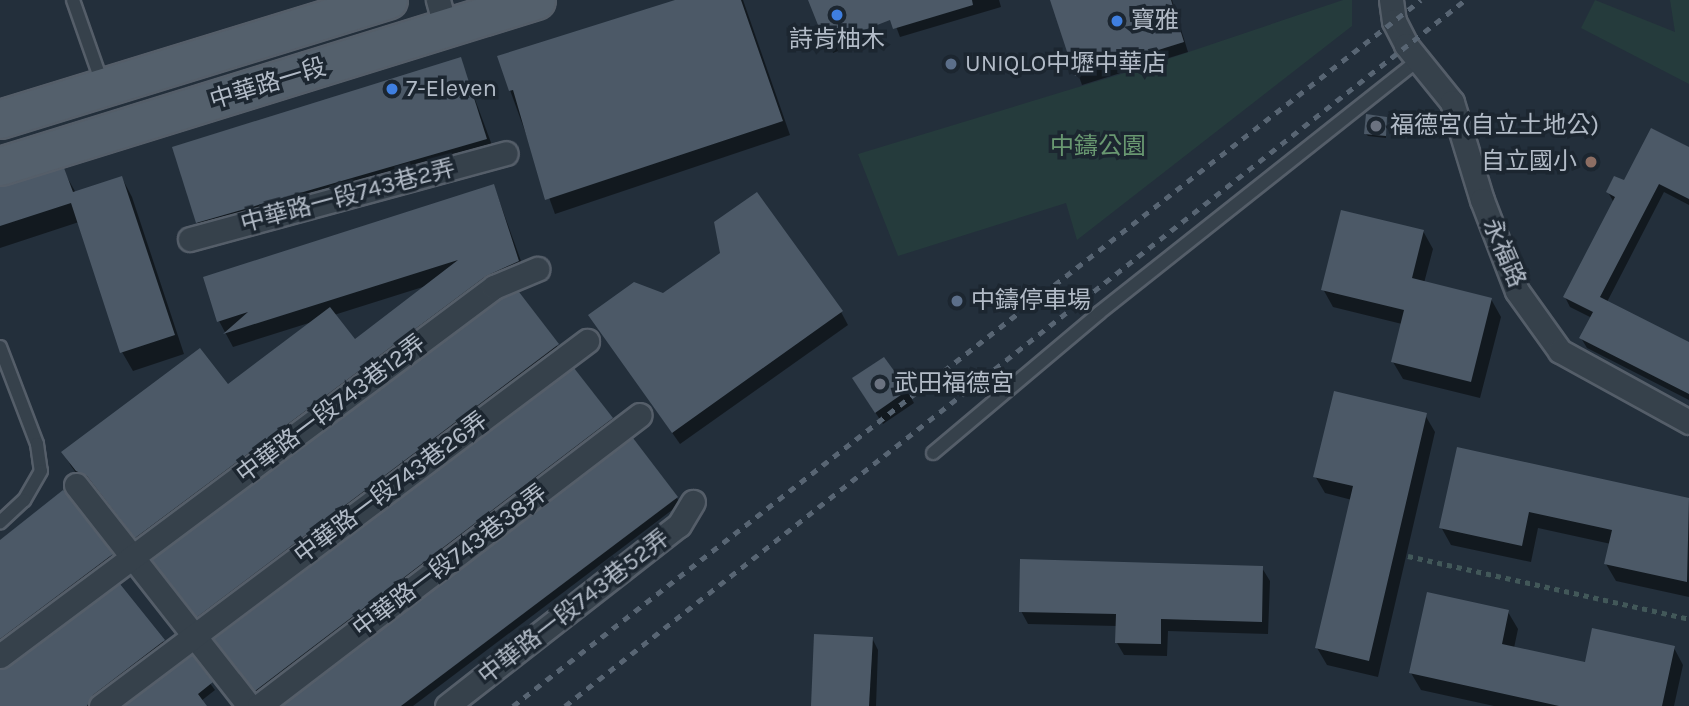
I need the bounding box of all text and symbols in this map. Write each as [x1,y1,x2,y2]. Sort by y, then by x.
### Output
marker: 詩肯柚木 [829,7,845,23]
place label: 寶雅 [1131,7,1179,35]
marker: 寶雅 [1109,13,1125,29]
place label: 詩肯柚木 [789,26,885,54]
place label: UNIQLO中壢中華店 [965,50,1166,78]
street label: 中華路一段 [206,53,330,115]
marker: UNIQLO中壢中華店 [943,56,959,72]
place label: 7-Eleven [406,75,497,103]
marker: 7-Eleven [384,81,400,97]
place label: 福德宮(自立土地公) [1390,112,1599,140]
marker: 福德宮(自立土地公) [1368,118,1384,134]
park label: 中鑄公園 [1050,133,1146,161]
place label: 自立國小 [1481,148,1577,176]
street label: 中華路一段743巷2弄 [238,154,458,238]
marker: 自立國小 [1583,154,1599,170]
street label: 永福路 [1477,214,1531,292]
place label: 中鑄停車場 [971,287,1091,315]
marker: 中鑄停車場 [949,293,965,309]
street label: 中華路一段743巷12弄 [231,329,431,489]
place label: 武田福德宮 [894,370,1014,398]
marker: 武田福德宮 [872,376,888,392]
street label: 中華路一段743巷26弄 [289,406,493,570]
street label: 中華路一段743巷38弄 [347,479,553,643]
street label: 中華路一段743巷52弄 [473,524,675,690]

